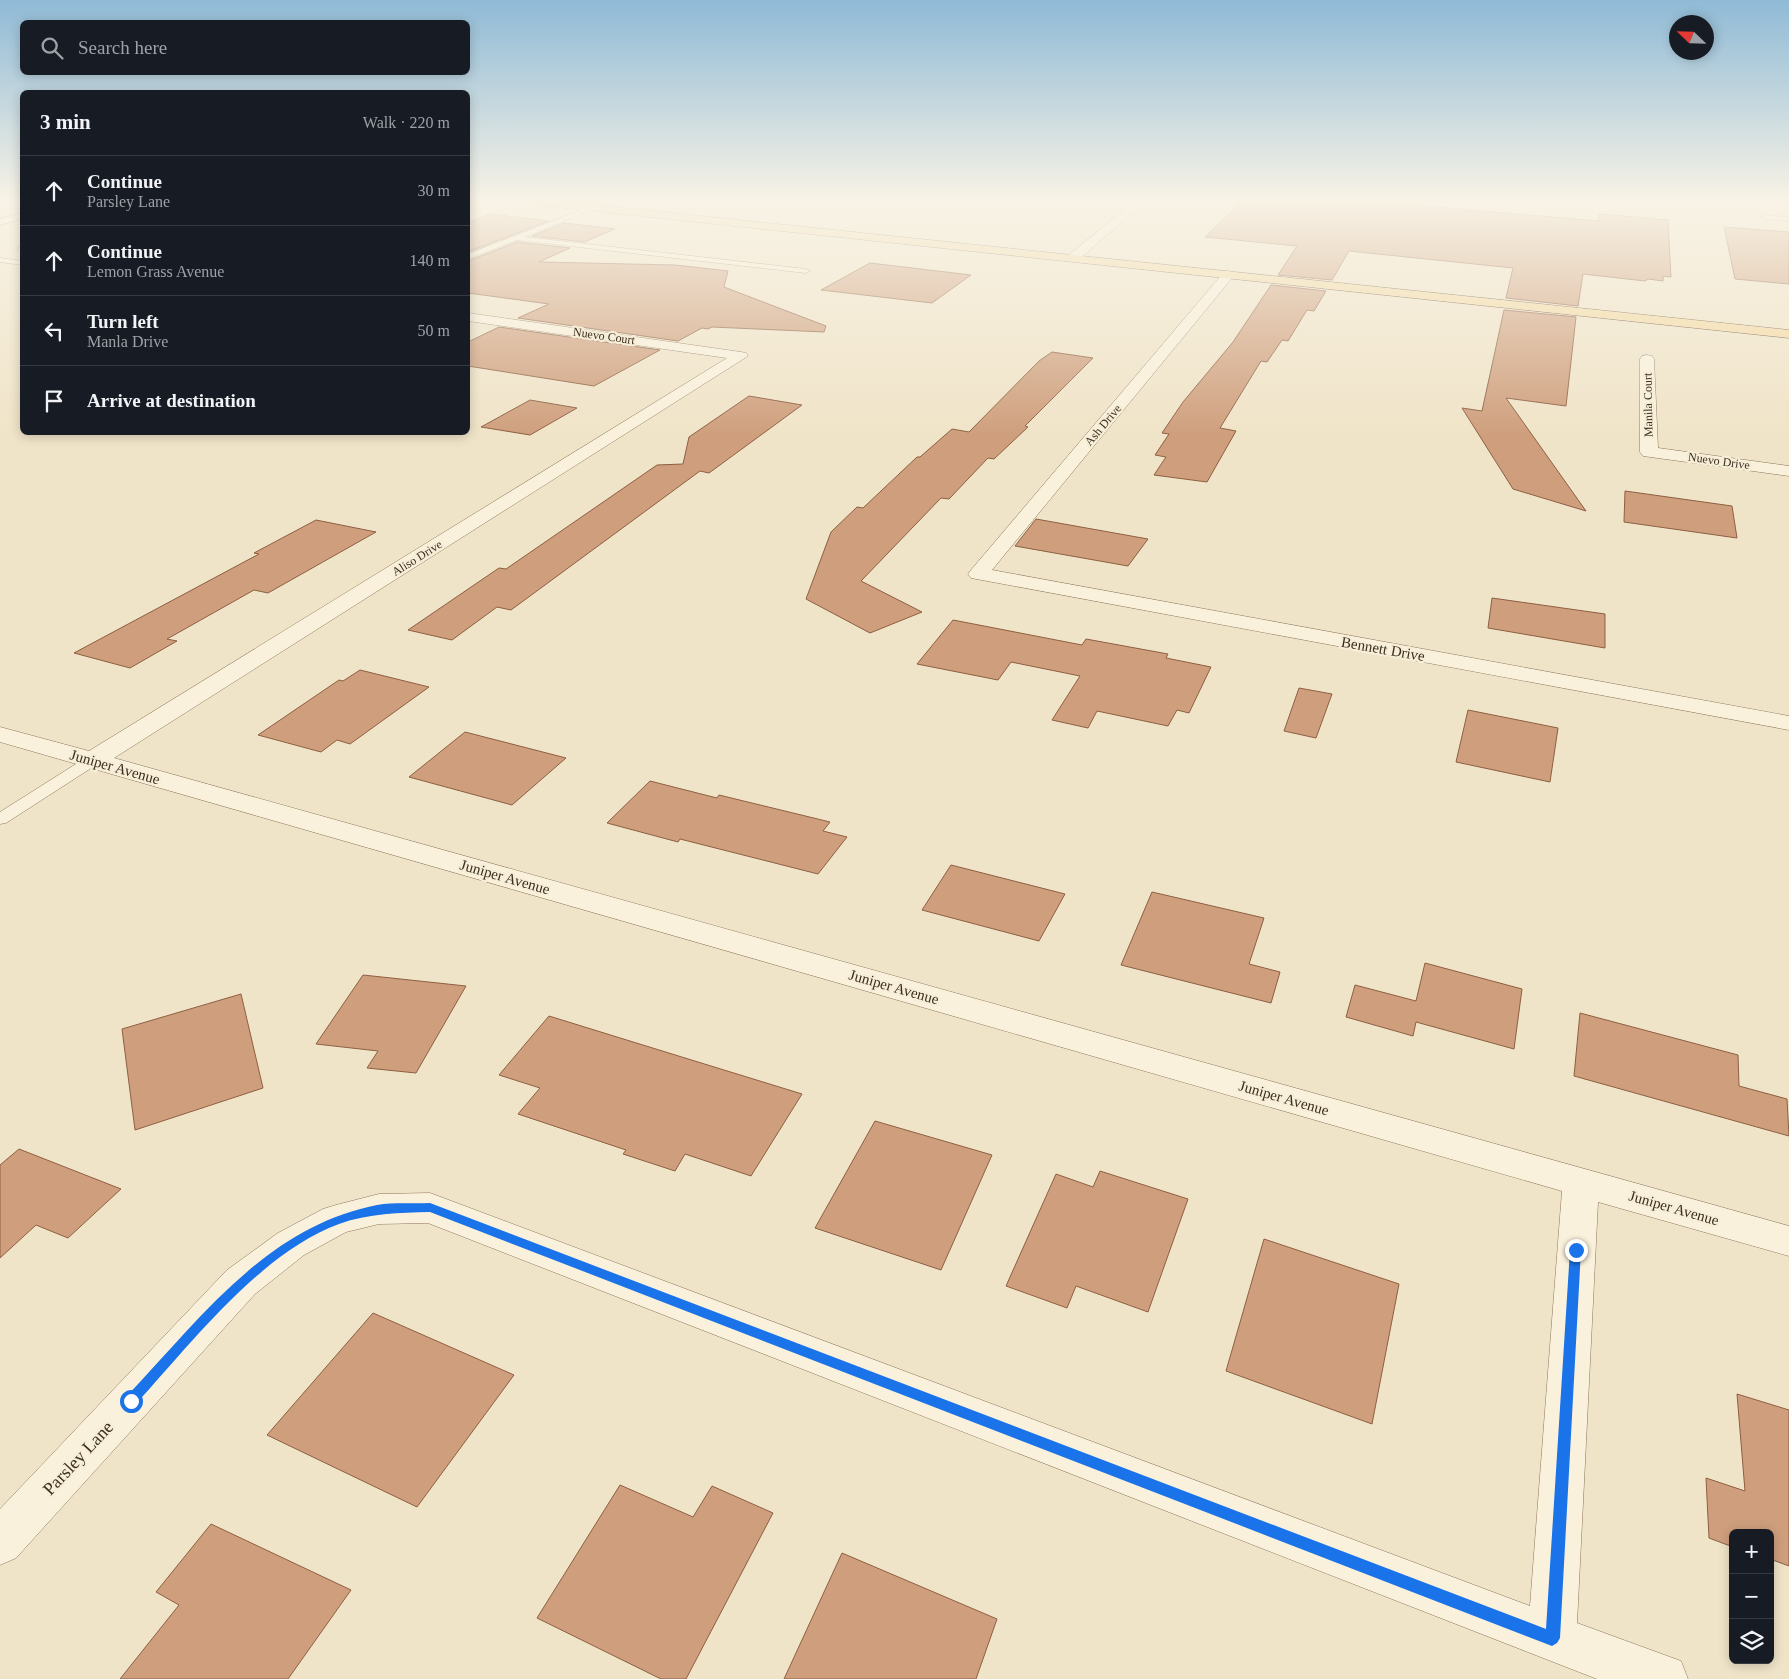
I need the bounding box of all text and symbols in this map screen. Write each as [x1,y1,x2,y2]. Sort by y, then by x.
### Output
north arrow [1669,15,1714,60]
search box [20,20,470,75]
icon: search [38,34,66,62]
text: Search here [78,37,167,58]
text: 3 min [40,110,91,134]
text: Walk · 220 m [363,114,450,131]
text: Continue [87,171,162,192]
icon: ahead [40,177,68,205]
text: 30 m [418,182,450,199]
text: Parsley Lane [87,193,170,210]
text: Continue [87,241,162,262]
icon: ahead [40,247,68,275]
text: 140 m [410,252,450,269]
text: Lemon Grass Avenue [87,263,224,280]
text: Turn left [87,311,159,332]
icon: left [40,317,68,345]
text: 50 m [418,322,450,339]
street label: Nuevo Court [572,325,636,347]
text: Manla Drive [87,333,168,350]
street label: Manila Court [1640,372,1656,437]
icon: arrive [40,387,68,415]
text: Arrive at destination [87,390,256,411]
street label: Ash Drive [1082,401,1124,449]
street label: Nuevo Drive [1687,450,1751,472]
street label: Aliso Drive [389,537,445,579]
street label: Bennett Drive [1340,634,1426,664]
street label: Juniper Avenue [68,747,162,788]
street label: Juniper Avenue [458,857,552,898]
street label: Juniper Avenue [847,967,941,1008]
street label: Juniper Avenue [1237,1078,1331,1119]
street label: Juniper Avenue [1627,1188,1721,1229]
route end [1565,1239,1588,1262]
route start [120,1390,143,1413]
street label: Parsley Lane [39,1417,117,1499]
map controls [1729,1529,1774,1664]
button: + [1729,1529,1774,1574]
button: − [1729,1574,1774,1619]
button: layers [1729,1619,1774,1664]

